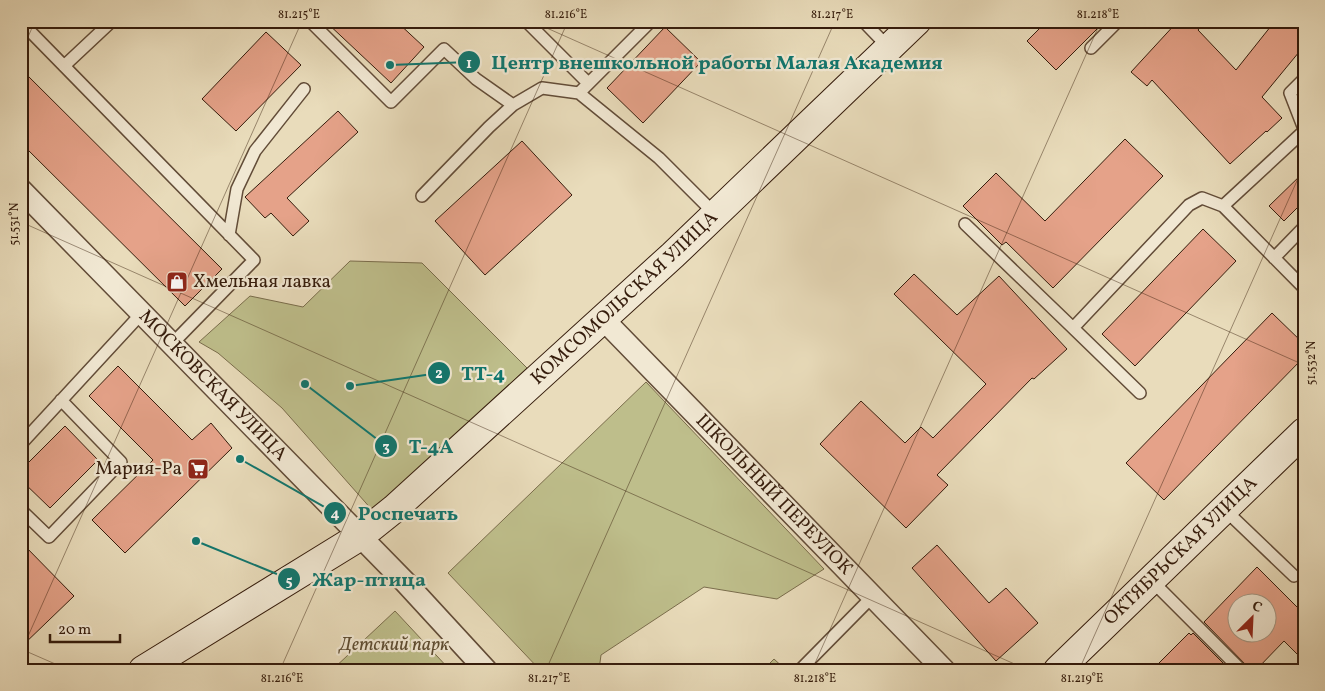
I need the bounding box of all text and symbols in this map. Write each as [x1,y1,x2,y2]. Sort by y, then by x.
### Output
text: 81.215°E [278,7,320,23]
text: 81.216°E [545,7,587,23]
text: 81.217°E [811,7,853,23]
text: 81.218°E [1077,7,1119,23]
callout: Центр внешкольной работы Малая Академия [456,45,953,80]
text: Центр внешкольной работы Малая Академия [491,50,943,78]
text: 1 [466,54,472,75]
text: 51.531°N [7,202,23,246]
street label: КОМСОМОЛЬСКАЯ УЛИЦА [525,205,724,391]
place label: Хмельная лавка [193,269,331,295]
shop icon: Хмельная лавка [165,270,189,294]
street label: МОСКОВСКАЯ УЛИЦА [133,304,293,467]
text: 51.532°N [1304,341,1320,385]
callout: ТТ-4 [426,355,515,390]
text: ТТ-4 [461,361,505,389]
text: 2 [435,364,443,385]
street label: ШКОЛЬНЫЙ ПЕРЕУЛОК [689,408,858,581]
callout: Т-4А [373,428,464,463]
text: Т-4А [408,434,454,462]
text: 3 [382,437,390,458]
place label: Мария-Ра [95,456,182,482]
supermarket icon: Мария-Ра [186,457,210,481]
street label: ОКТЯБРЬСКАЯ УЛИЦА [1100,472,1262,630]
callout: Роспечать [323,495,468,530]
text: Роспечать [358,501,458,529]
text: 4 [330,504,340,525]
callout: Жар-птица [277,562,435,597]
text: Жар-птица [312,567,426,595]
text: 5 [285,571,293,592]
north arrow [1228,594,1278,644]
scale bar [50,611,120,643]
text: 20 m [58,620,91,641]
park label: Детский парк [337,632,450,658]
text: 81.216°E [261,671,303,687]
text: 81.217°E [528,671,570,687]
text: 81.218°E [794,671,836,687]
text: 81.219°E [1061,671,1103,687]

